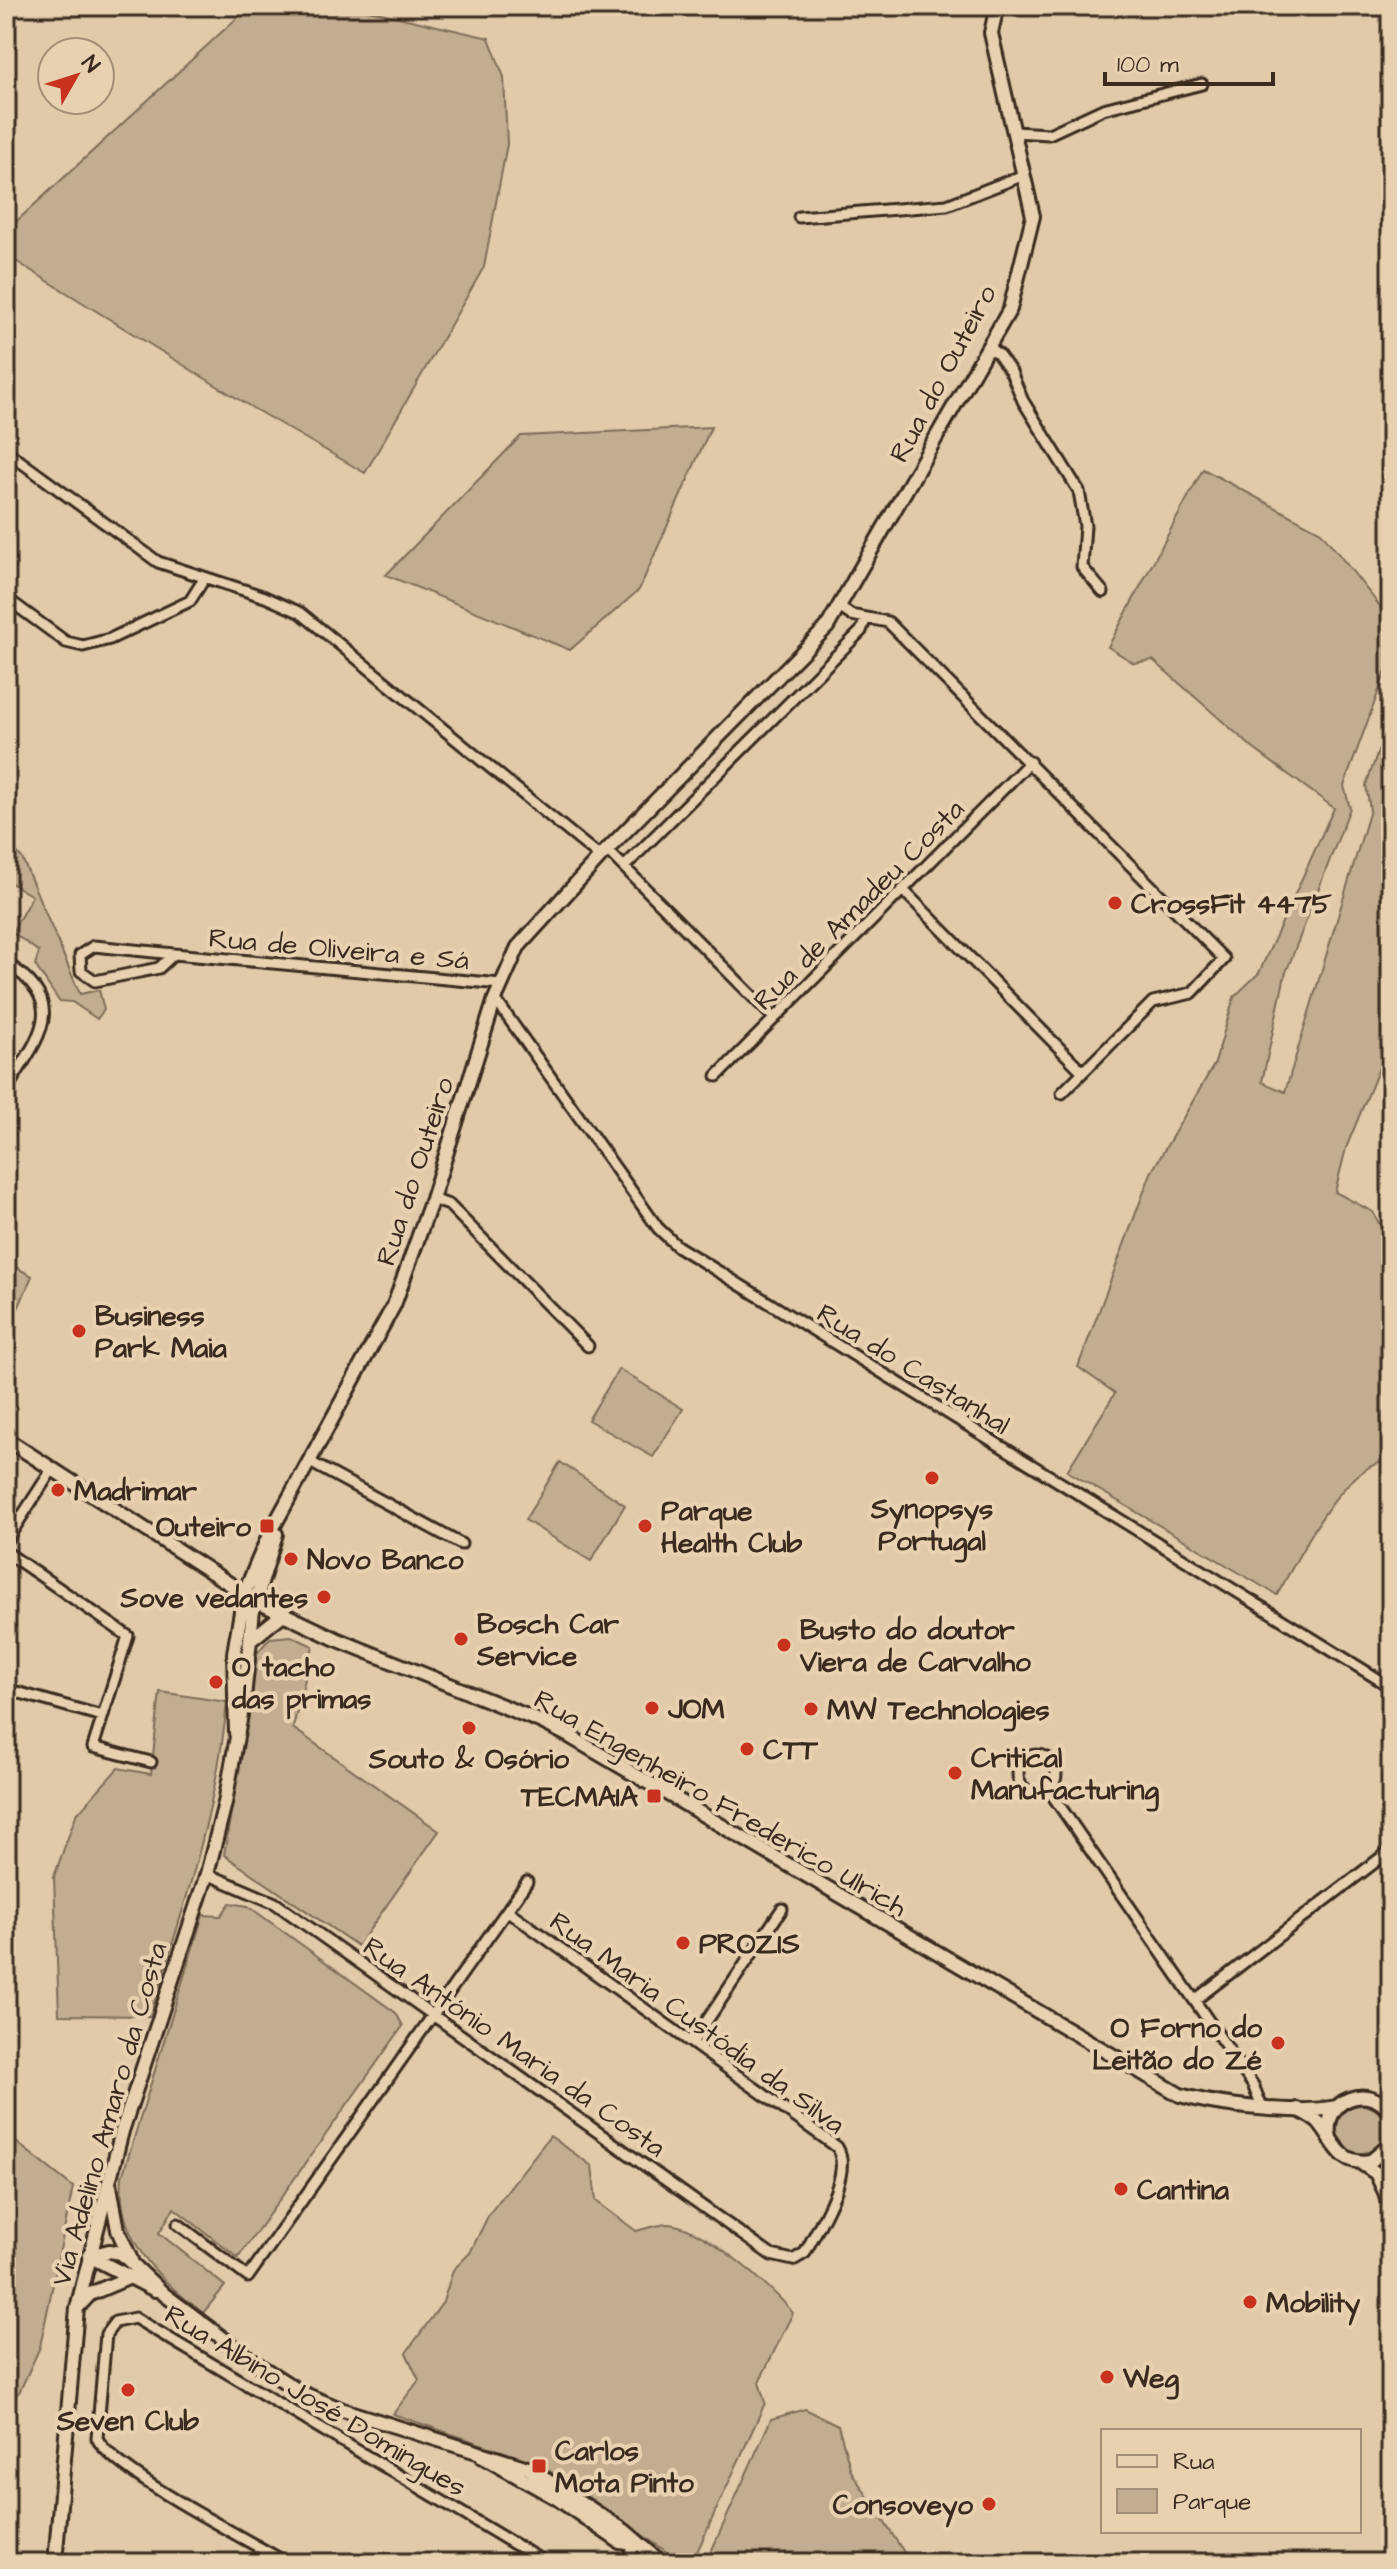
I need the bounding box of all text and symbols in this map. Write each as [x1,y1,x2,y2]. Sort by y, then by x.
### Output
north arrow [36,36,116,116]
scale bar [1105,36,1273,86]
text: 100 m [1117,48,1179,82]
text: N [74,49,107,80]
street label: Rua do Outeiro [880,278,1007,469]
street label: Rua de Amadeu Costa [745,791,973,1019]
place label: CrossFit 4475 [1131,885,1333,924]
marker: CrossFit 4475 [1106,894,1124,912]
street label: Rua de Oliveira e Sá [207,919,471,980]
street label: Rua do Outeiro [367,1072,464,1271]
street label: Rua do Castanhal [809,1294,1017,1444]
place label: Business Park Maia [95,1297,228,1368]
marker: Business Park Maia [70,1322,88,1340]
marker: Synopsys Portugal [923,1469,941,1487]
place label: Madrimar [74,1472,197,1511]
marker: Madrimar [49,1481,67,1499]
place label: Synopsys Portugal [870,1490,993,1563]
place label: Parque Health Club [661,1492,803,1563]
place label: Outeiro [156,1508,251,1547]
marker: Outeiro [258,1517,276,1535]
marker: Parque Health Club [636,1517,654,1535]
place label: Novo Banco [307,1541,464,1580]
marker: Novo Banco [282,1550,300,1568]
place label: Sove vedantes [120,1579,308,1618]
marker: Sove vedantes [315,1588,333,1606]
place label: Bosch Car Service [476,1605,620,1676]
place label: Busto do doutor Viera de Carvalho [799,1611,1031,1682]
marker: Bosch Car Service [452,1630,470,1648]
marker: Busto do doutor Viera de Carvalho [775,1636,793,1654]
place label: O tacho das primas [231,1648,371,1720]
marker: O tacho das primas [207,1673,225,1691]
street label: Rua Engenheiro Frederico Ulrich [526,1680,914,1927]
place label: JOM [667,1690,725,1729]
place label: MW Technologies [827,1691,1050,1732]
marker: JOM [643,1699,661,1717]
marker: MW Technologies [802,1700,820,1718]
marker: Souto & Osório [460,1719,478,1737]
place label: CTT [763,1731,818,1770]
place label: Critical Manufacturing [971,1739,1159,1812]
place label: Souto & Osório [368,1740,569,1779]
marker: CTT [738,1740,756,1758]
marker: Critical Manufacturing [946,1764,964,1782]
place label: TECMAIA [520,1778,639,1817]
marker: TECMAIA [645,1787,663,1805]
street label: Rua Maria Custódia da Silva [541,1903,853,2144]
place label: PROZIS [699,1925,800,1964]
street label: Rua António Maria da Costa [355,1928,673,2167]
marker: PROZIS [674,1934,692,1952]
street label: Via Adelino Amaro da Costa [42,1938,177,2291]
place label: O Forno do Leitão do Zé [1092,2009,1262,2080]
marker: O Forno do Leitão do Zé [1269,2034,1287,2052]
place label: Cantina [1137,2171,1230,2210]
marker: Cantina [1112,2180,1130,2198]
place label: Mobility [1266,2284,1361,2326]
marker: Mobility [1241,2293,1259,2311]
street label: Rua Albino José Domingues [157,2296,473,2508]
place label: Weg [1122,2359,1179,2400]
marker: Weg [1098,2368,1116,2386]
marker: Seven Club [119,2381,137,2399]
place label: Seven Club [56,2402,199,2441]
legend [1101,2429,1361,2533]
place label: Carlos Mota Pinto [555,2432,694,2503]
text: Rua [1173,2445,1215,2479]
marker: Carlos Mota Pinto [530,2457,548,2475]
text: Parque [1173,2485,1251,2519]
place label: Consoveyo [833,2486,973,2528]
marker: Consoveyo [980,2495,998,2513]

